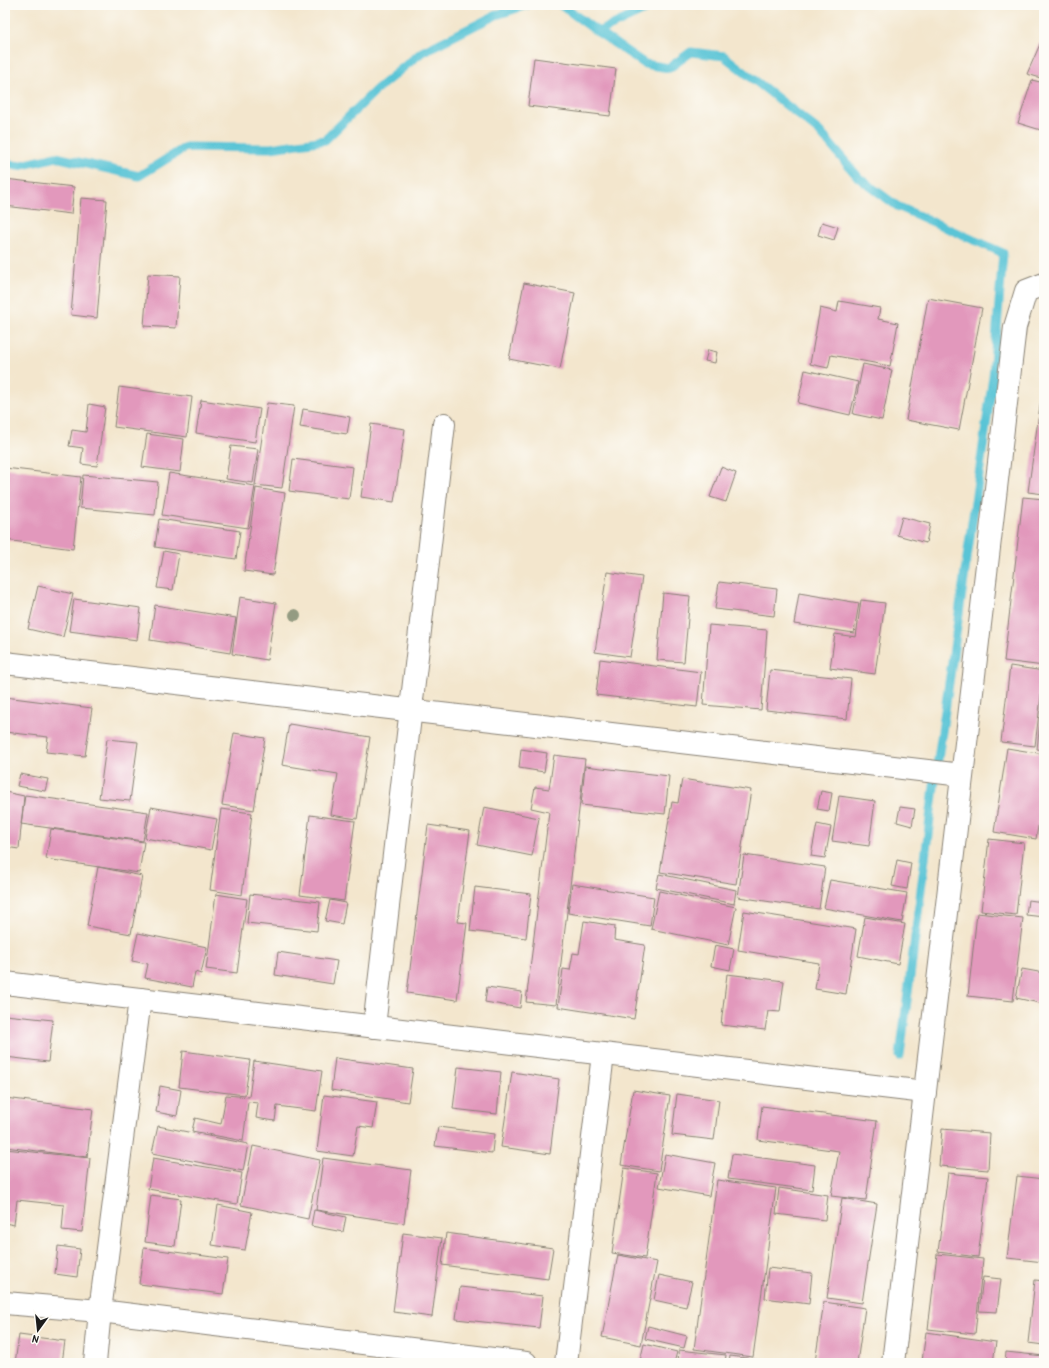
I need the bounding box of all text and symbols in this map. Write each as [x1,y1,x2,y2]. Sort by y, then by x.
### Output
north arrow [18,1310,58,1350]
text: N [31,1332,40,1347]

